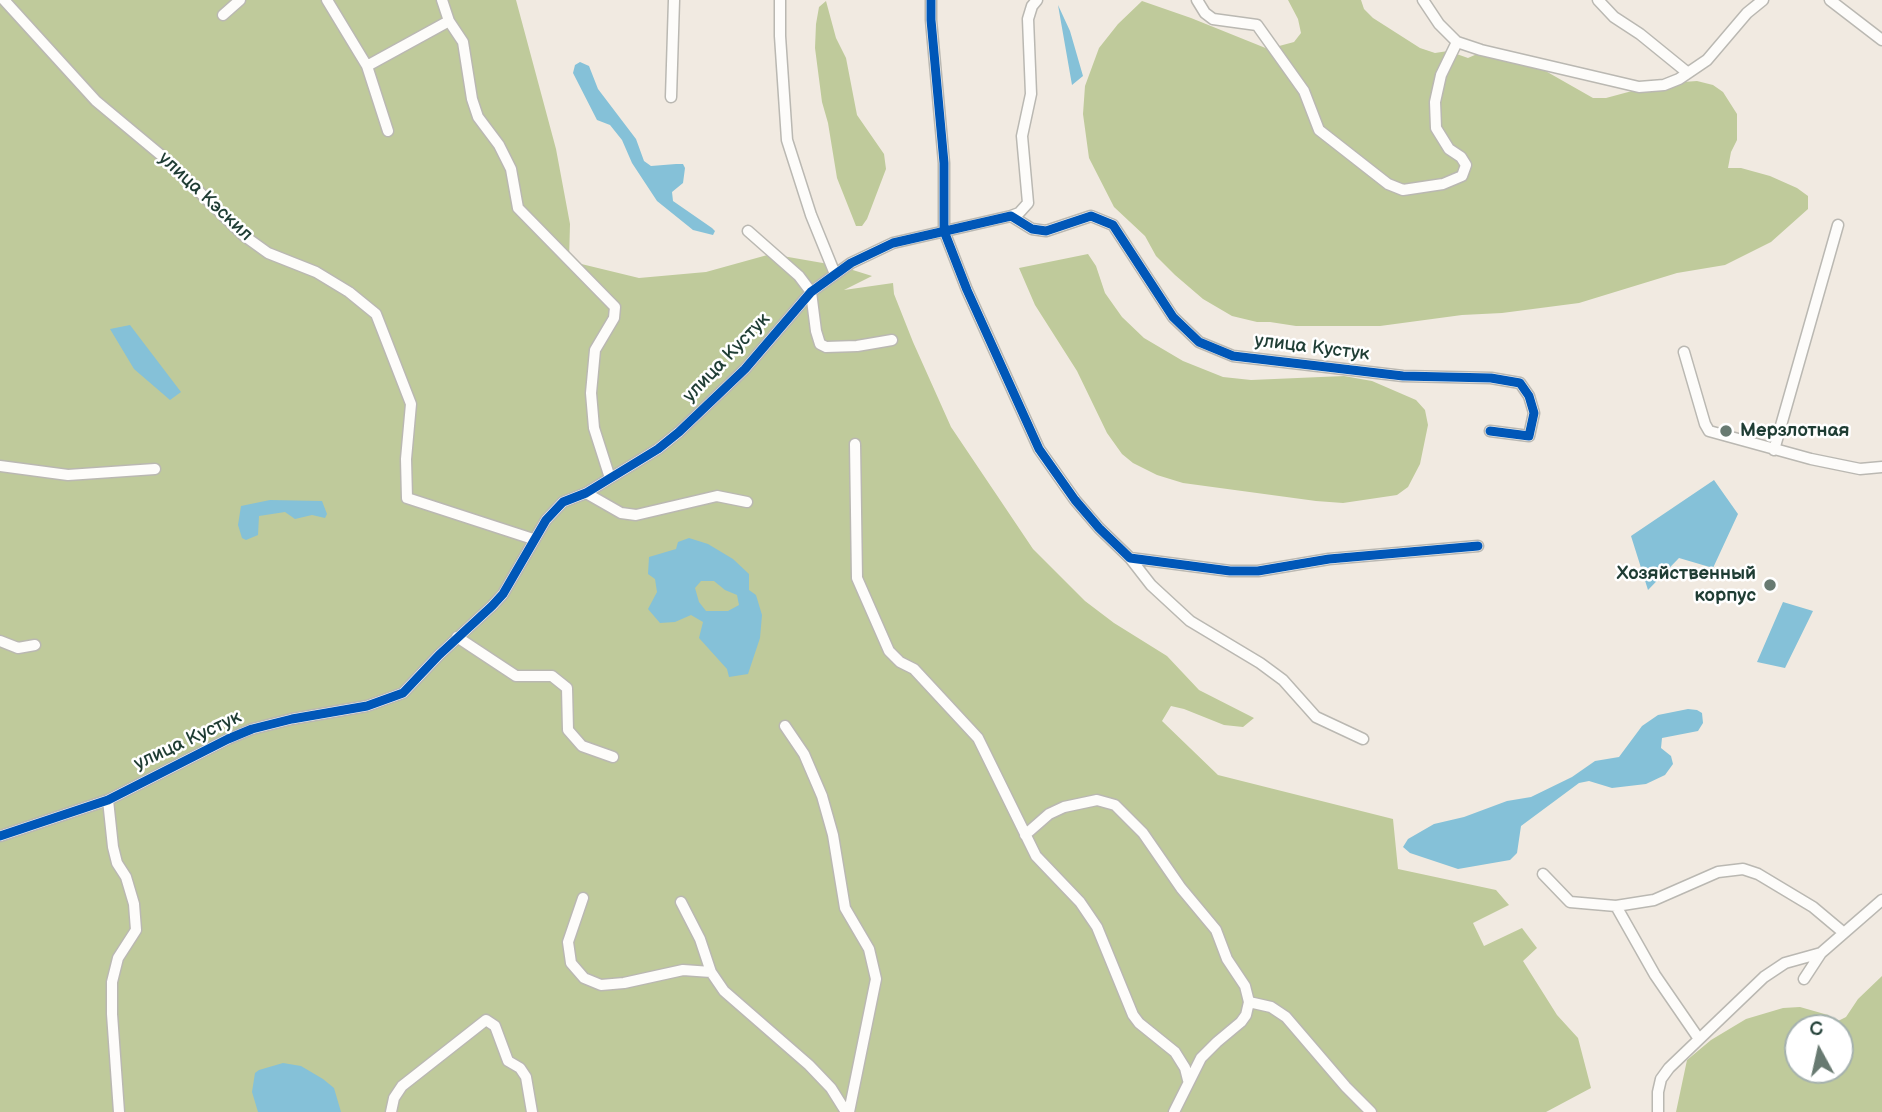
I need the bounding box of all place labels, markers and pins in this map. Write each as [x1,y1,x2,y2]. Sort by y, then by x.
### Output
place label: Мерзлотная [1740,420,1849,442]
marker: Мерзлотная [1718,423,1734,439]
place label: Хозяйственный корпус [1617,563,1756,607]
marker: Хозяйственный корпус [1762,577,1778,593]

